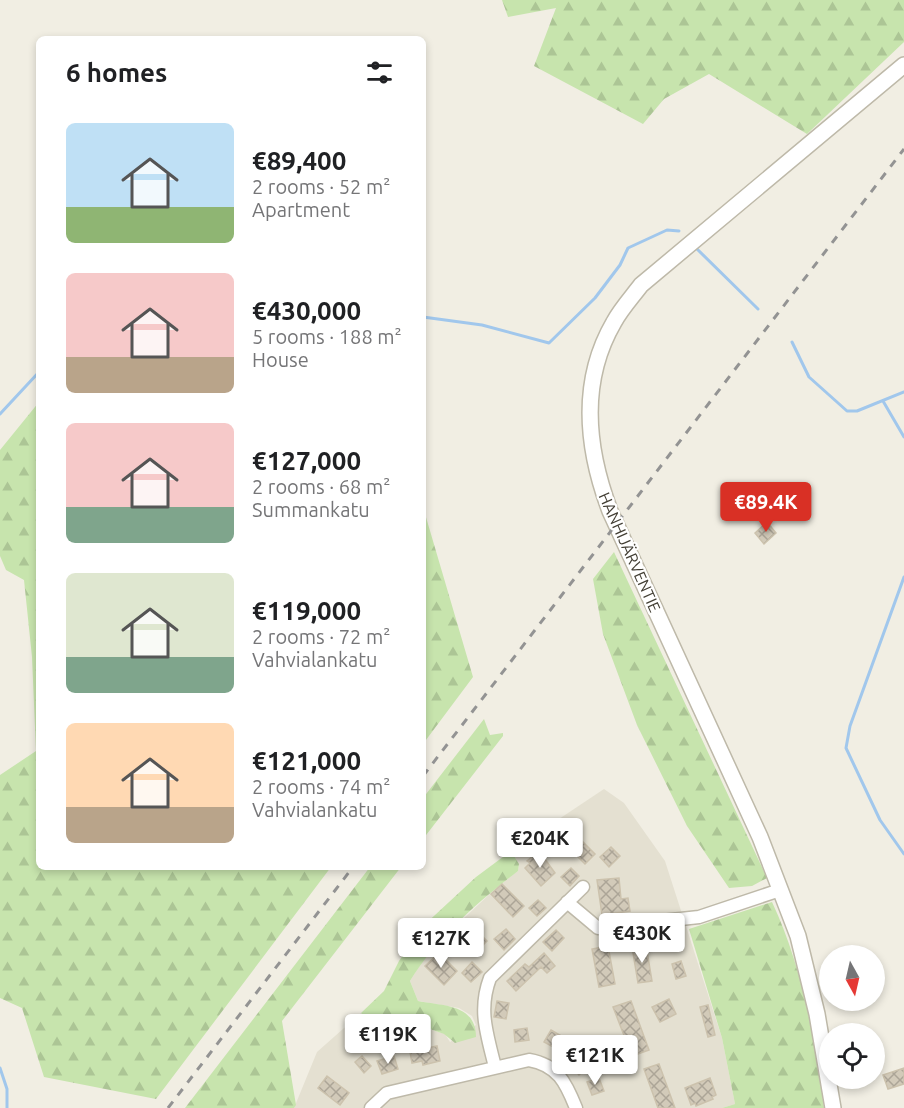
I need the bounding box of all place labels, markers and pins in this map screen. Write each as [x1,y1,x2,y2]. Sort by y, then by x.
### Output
pin: €89.4K [717,482,815,533]
pin: €204K [498,818,582,869]
pin: €430K [600,913,684,964]
pin: €127K [399,918,483,969]
pin: €119K [346,1014,430,1065]
pin: €121K [553,1035,637,1086]

